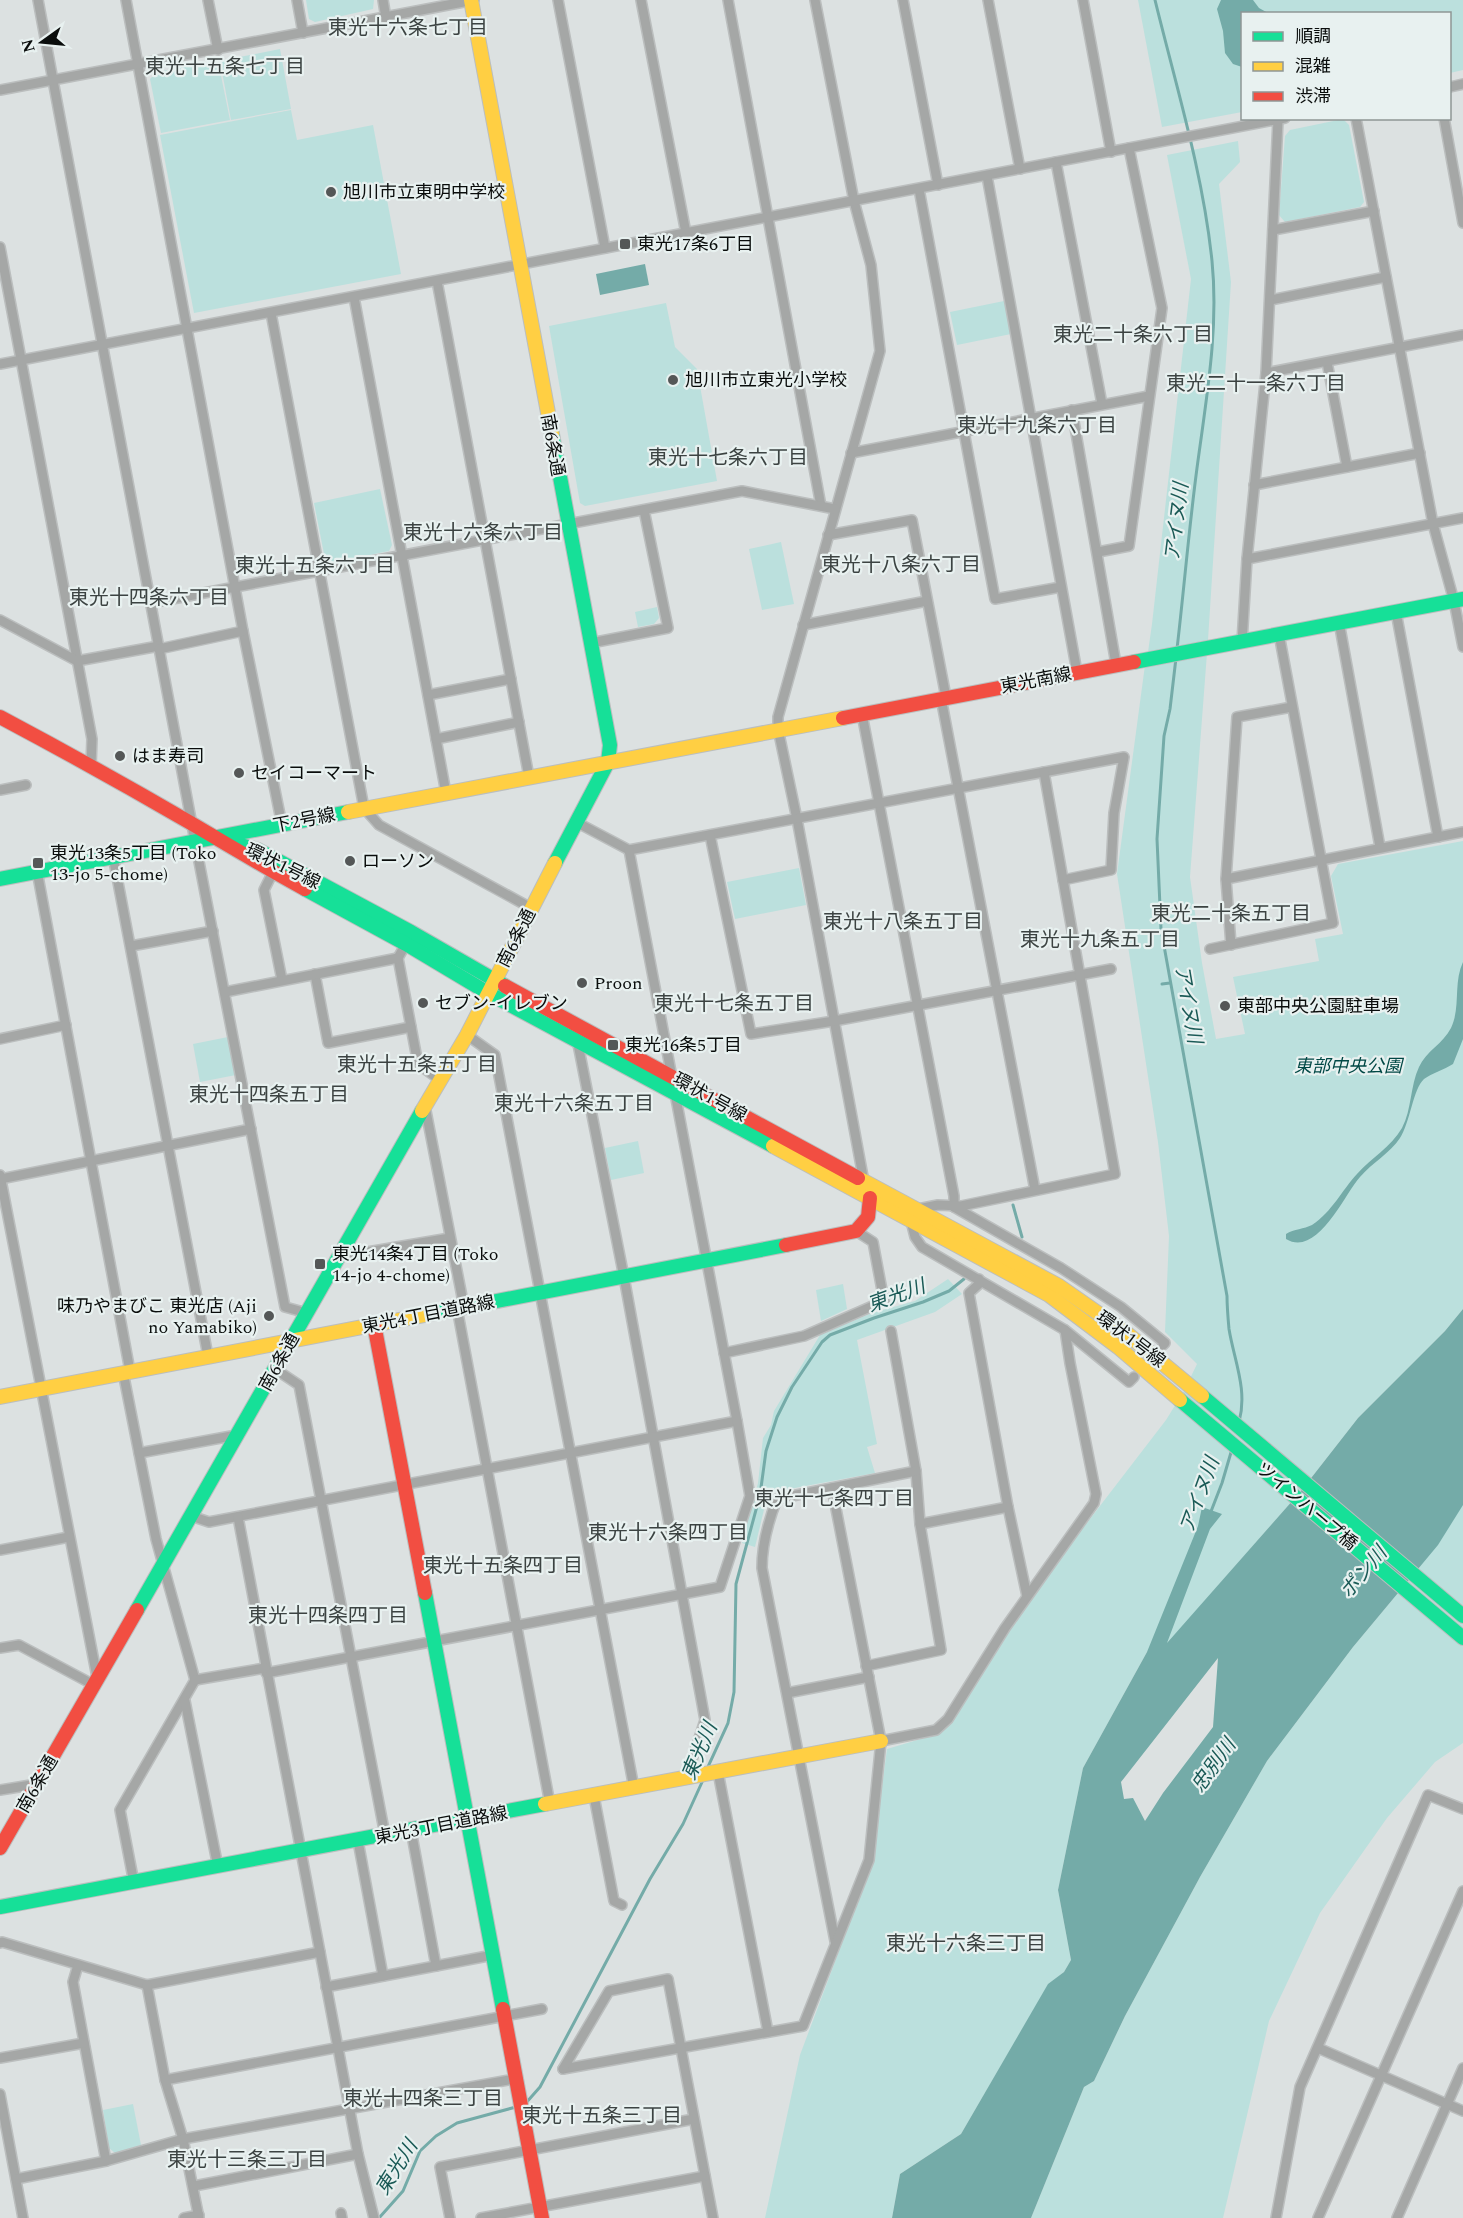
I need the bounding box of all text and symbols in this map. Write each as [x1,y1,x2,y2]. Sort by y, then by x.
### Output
north arrow [12,12,72,72]
legend [1241,12,1451,120]
district label: 東光十六条七丁目 [328,13,488,43]
text: 順調 [1295,23,1331,50]
text: N [15,36,42,55]
district label: 東光十五条七丁目 [145,52,305,82]
text: 混雑 [1295,53,1331,80]
text: 渋滞 [1295,83,1331,110]
place label: 旭川市立東明中学校 [343,179,505,206]
marker: 旭川市立東明中学校 [324,185,338,199]
place label: 東光17条6丁目 [637,231,754,258]
marker: 東光17条6丁目 [618,237,632,251]
district label: 東光二十条六丁目 [1053,320,1213,350]
place label: 旭川市立東光小学校 [685,367,847,394]
district label: 東光二十一条六丁目 [1166,369,1346,399]
marker: 旭川市立東光小学校 [666,373,680,387]
district label: 東光十九条六丁目 [957,411,1117,441]
street label: 南6条通 [534,412,571,478]
district label: 東光十七条六丁目 [648,443,808,473]
water label: アイヌ川 [1157,479,1197,563]
district label: 東光十六条六丁目 [403,518,563,548]
district label: 東光十八条六丁目 [821,550,981,580]
district label: 東光十五条六丁目 [235,551,395,581]
district label: 東光十四条六丁目 [69,583,229,613]
street label: 東光南線 [998,660,1074,701]
place label: はま寿司 [132,743,204,770]
marker: はま寿司 [113,749,127,763]
place label: セイコーマート [251,760,377,787]
marker: セイコーマート [232,766,246,780]
street label: 下2号線 [271,801,338,840]
street label: 環状1号線 [240,837,325,896]
place label: 東光13条5丁目 (Toko 13-jo 5-chome) [50,840,216,888]
place label: ローソン [362,848,434,875]
marker: ローソン [343,854,357,868]
marker: 東光13条5丁目 (Toko 13-jo 5-chome) [31,856,45,870]
district label: 東光二十条五丁目 [1151,899,1311,929]
street label: 南6条通 [490,904,543,972]
district label: 東光十八条五丁目 [823,907,983,937]
district label: 東光十九条五丁目 [1020,925,1180,955]
water label: アイヌ川 [1166,963,1210,1048]
place label: Proon [594,970,642,997]
marker: Proon [575,976,589,990]
district label: 東光十七条五丁目 [654,989,814,1019]
place label: セブン-イレブン [435,990,568,1017]
place label: 東部中央公園駐車場 [1237,993,1399,1020]
marker: セブン-イレブン [416,996,430,1010]
marker: 東部中央公園駐車場 [1218,999,1232,1013]
place label: 東光16条5丁目 [625,1032,742,1059]
marker: 東光16条5丁目 [606,1038,620,1052]
district label: 東光十五条五丁目 [337,1050,497,1080]
park label: 東部中央公園 [1294,1053,1405,1080]
street label: 環状1号線 [668,1066,752,1129]
district label: 東光十四条五丁目 [189,1080,349,1110]
district label: 東光十六条五丁目 [494,1089,654,1119]
place label: 東光14条4丁目 (Toko 14-jo 4-chome) [332,1241,498,1289]
marker: 東光14条4丁目 (Toko 14-jo 4-chome) [313,1257,327,1271]
water label: 東光川 [863,1271,932,1320]
street label: 東光4丁目道路線 [359,1288,497,1341]
place label: 味乃やまびこ 東光店 (Aji no Yamabiko) [57,1293,257,1341]
street label: 環状1号線 [1090,1304,1171,1375]
marker: 味乃やまびこ 東光店 (Aji no Yamabiko) [262,1309,276,1323]
street label: 南6条通 [252,1328,307,1396]
water label: アイヌ川 [1172,1451,1228,1538]
street label: ツインハープ橋 [1250,1456,1363,1557]
district label: 東光十七条四丁目 [754,1484,914,1514]
district label: 東光十六条四丁目 [588,1518,748,1548]
water label: ポン川 [1333,1538,1396,1605]
district label: 東光十五条四丁目 [423,1551,583,1581]
district label: 東光十四条四丁目 [248,1601,408,1631]
water label: 東光川 [674,1716,726,1785]
water label: 忠別川 [1184,1731,1245,1799]
street label: 南6条通 [10,1750,65,1818]
street label: 東光3丁目道路線 [372,1799,510,1852]
district label: 東光十六条三丁目 [886,1929,1046,1959]
district label: 東光十四条三丁目 [343,2084,503,2114]
district label: 東光十五条三丁目 [522,2101,682,2131]
water label: 東光川 [368,2132,427,2201]
district label: 東光十三条三丁目 [167,2145,327,2175]

